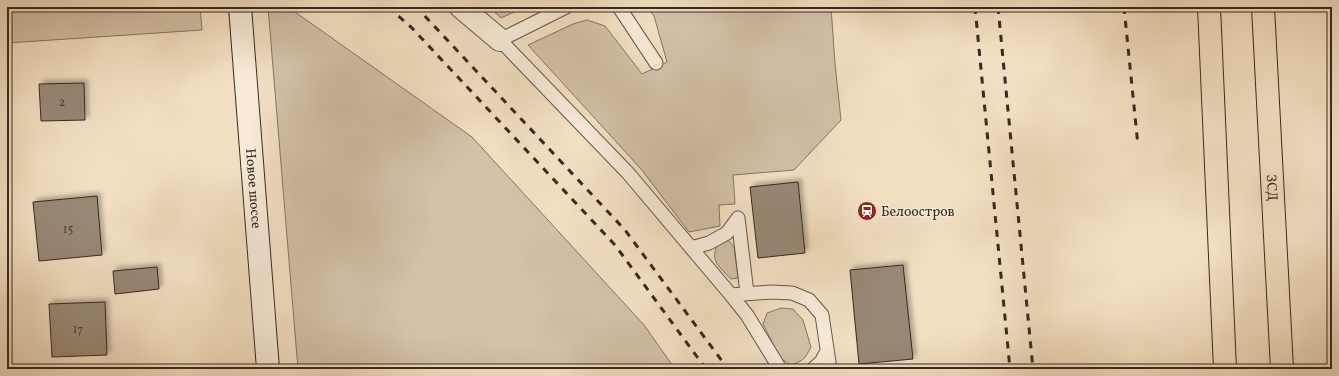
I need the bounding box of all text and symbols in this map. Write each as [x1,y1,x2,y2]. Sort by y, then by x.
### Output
house number: 2 [59,95,65,111]
street label: Новое шоссе [240,148,265,230]
street label: ЗСД [1261,174,1281,202]
station icon: Белоостров [856,200,878,222]
place label: Белоостров [881,203,955,222]
house number: 15 [63,222,73,238]
house number: 17 [73,322,83,338]

